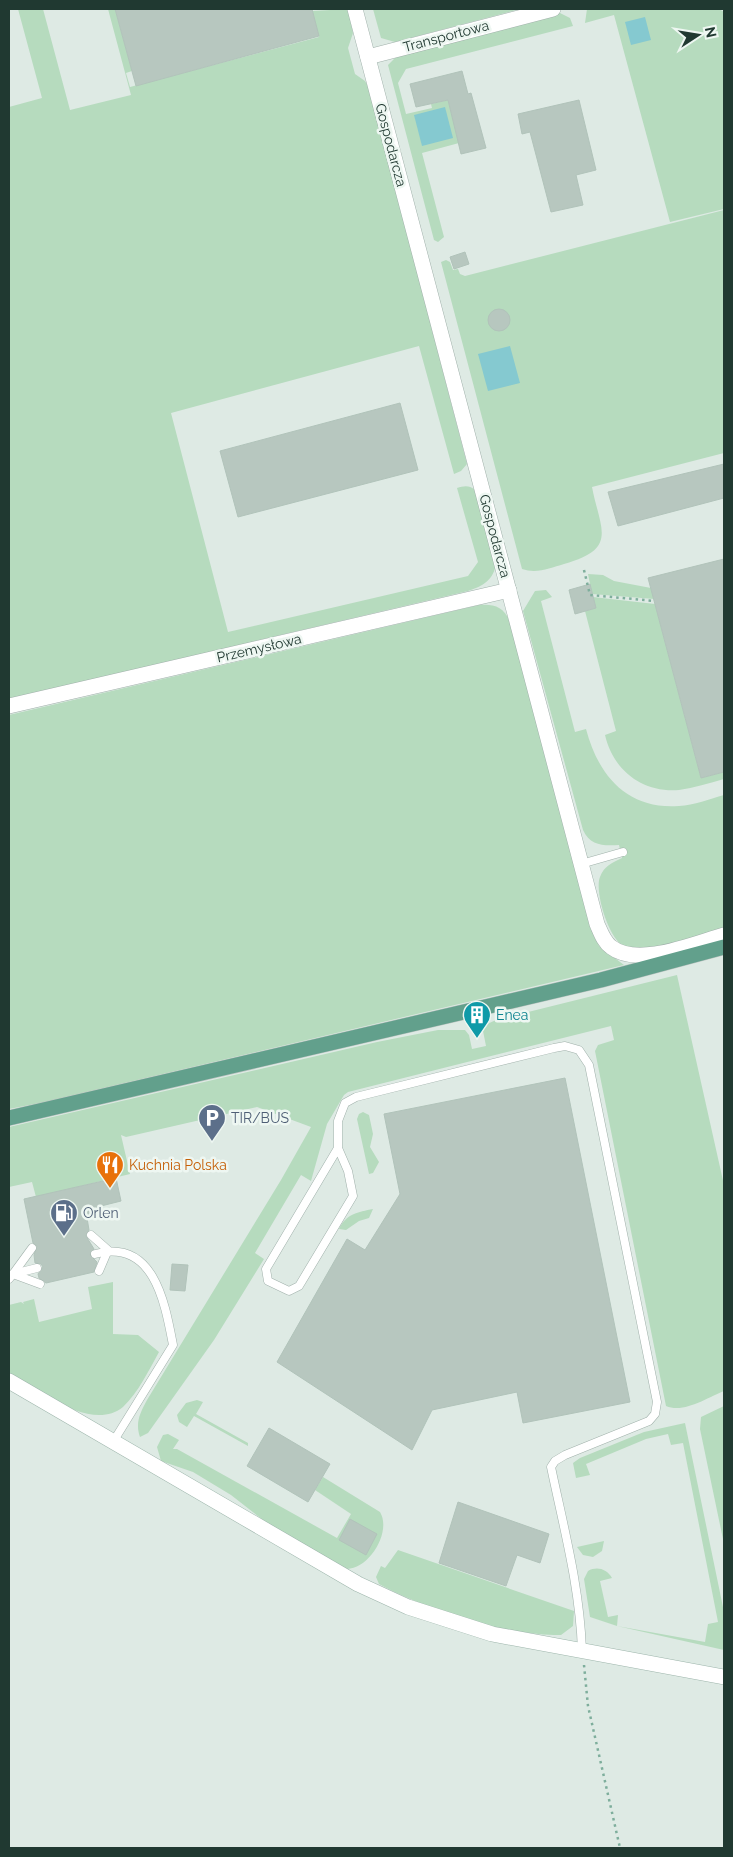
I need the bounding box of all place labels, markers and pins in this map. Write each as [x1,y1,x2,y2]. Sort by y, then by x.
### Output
building icon: Enea [462,1000,492,1039]
place label: Enea [496,1007,528,1023]
parking icon: TIR/BUS [197,1103,227,1142]
place label: TIR/BUS [231,1110,290,1126]
restaurant icon: Kuchnia Polska [95,1150,125,1189]
place label: Kuchnia Polska [129,1157,227,1173]
fuel station icon: Orlen [49,1198,79,1237]
place label: Orlen [83,1205,119,1221]

